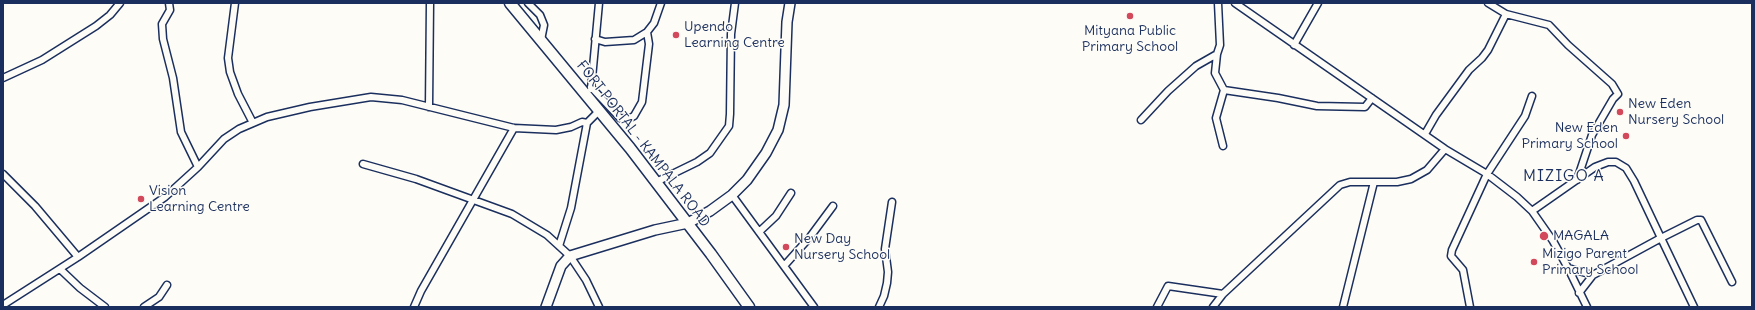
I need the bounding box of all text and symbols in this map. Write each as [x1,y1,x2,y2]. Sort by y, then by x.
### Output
marker: Mityana Public Primary School [1125,11,1135,21]
place label: Upendo Learning Centre [684,19,785,52]
place label: Mityana Public Primary School [1082,23,1178,56]
marker: Upendo Learning Centre [671,30,681,40]
street label: FORT PORTAL - KAMPALA ROAD [573,58,713,230]
place label: New Eden Nursery School [1628,96,1724,128]
marker: New Eden Nursery School [1615,107,1625,117]
place label: New Eden Primary School [1522,120,1618,152]
marker: New Eden Primary School [1621,131,1631,141]
district label: MIZIGO A [1523,166,1605,186]
place label: Vision Learning Centre [149,183,250,216]
marker: Vision Learning Centre [136,194,146,204]
place label: MAGALA [1553,228,1609,244]
marker: MAGALA [1538,230,1550,242]
place label: New Day Nursery School [794,231,890,264]
marker: New Day Nursery School [781,242,791,252]
place label: Mizigo Parent Primary School [1542,246,1638,278]
marker: Mizigo Parent Primary School [1529,257,1539,267]

